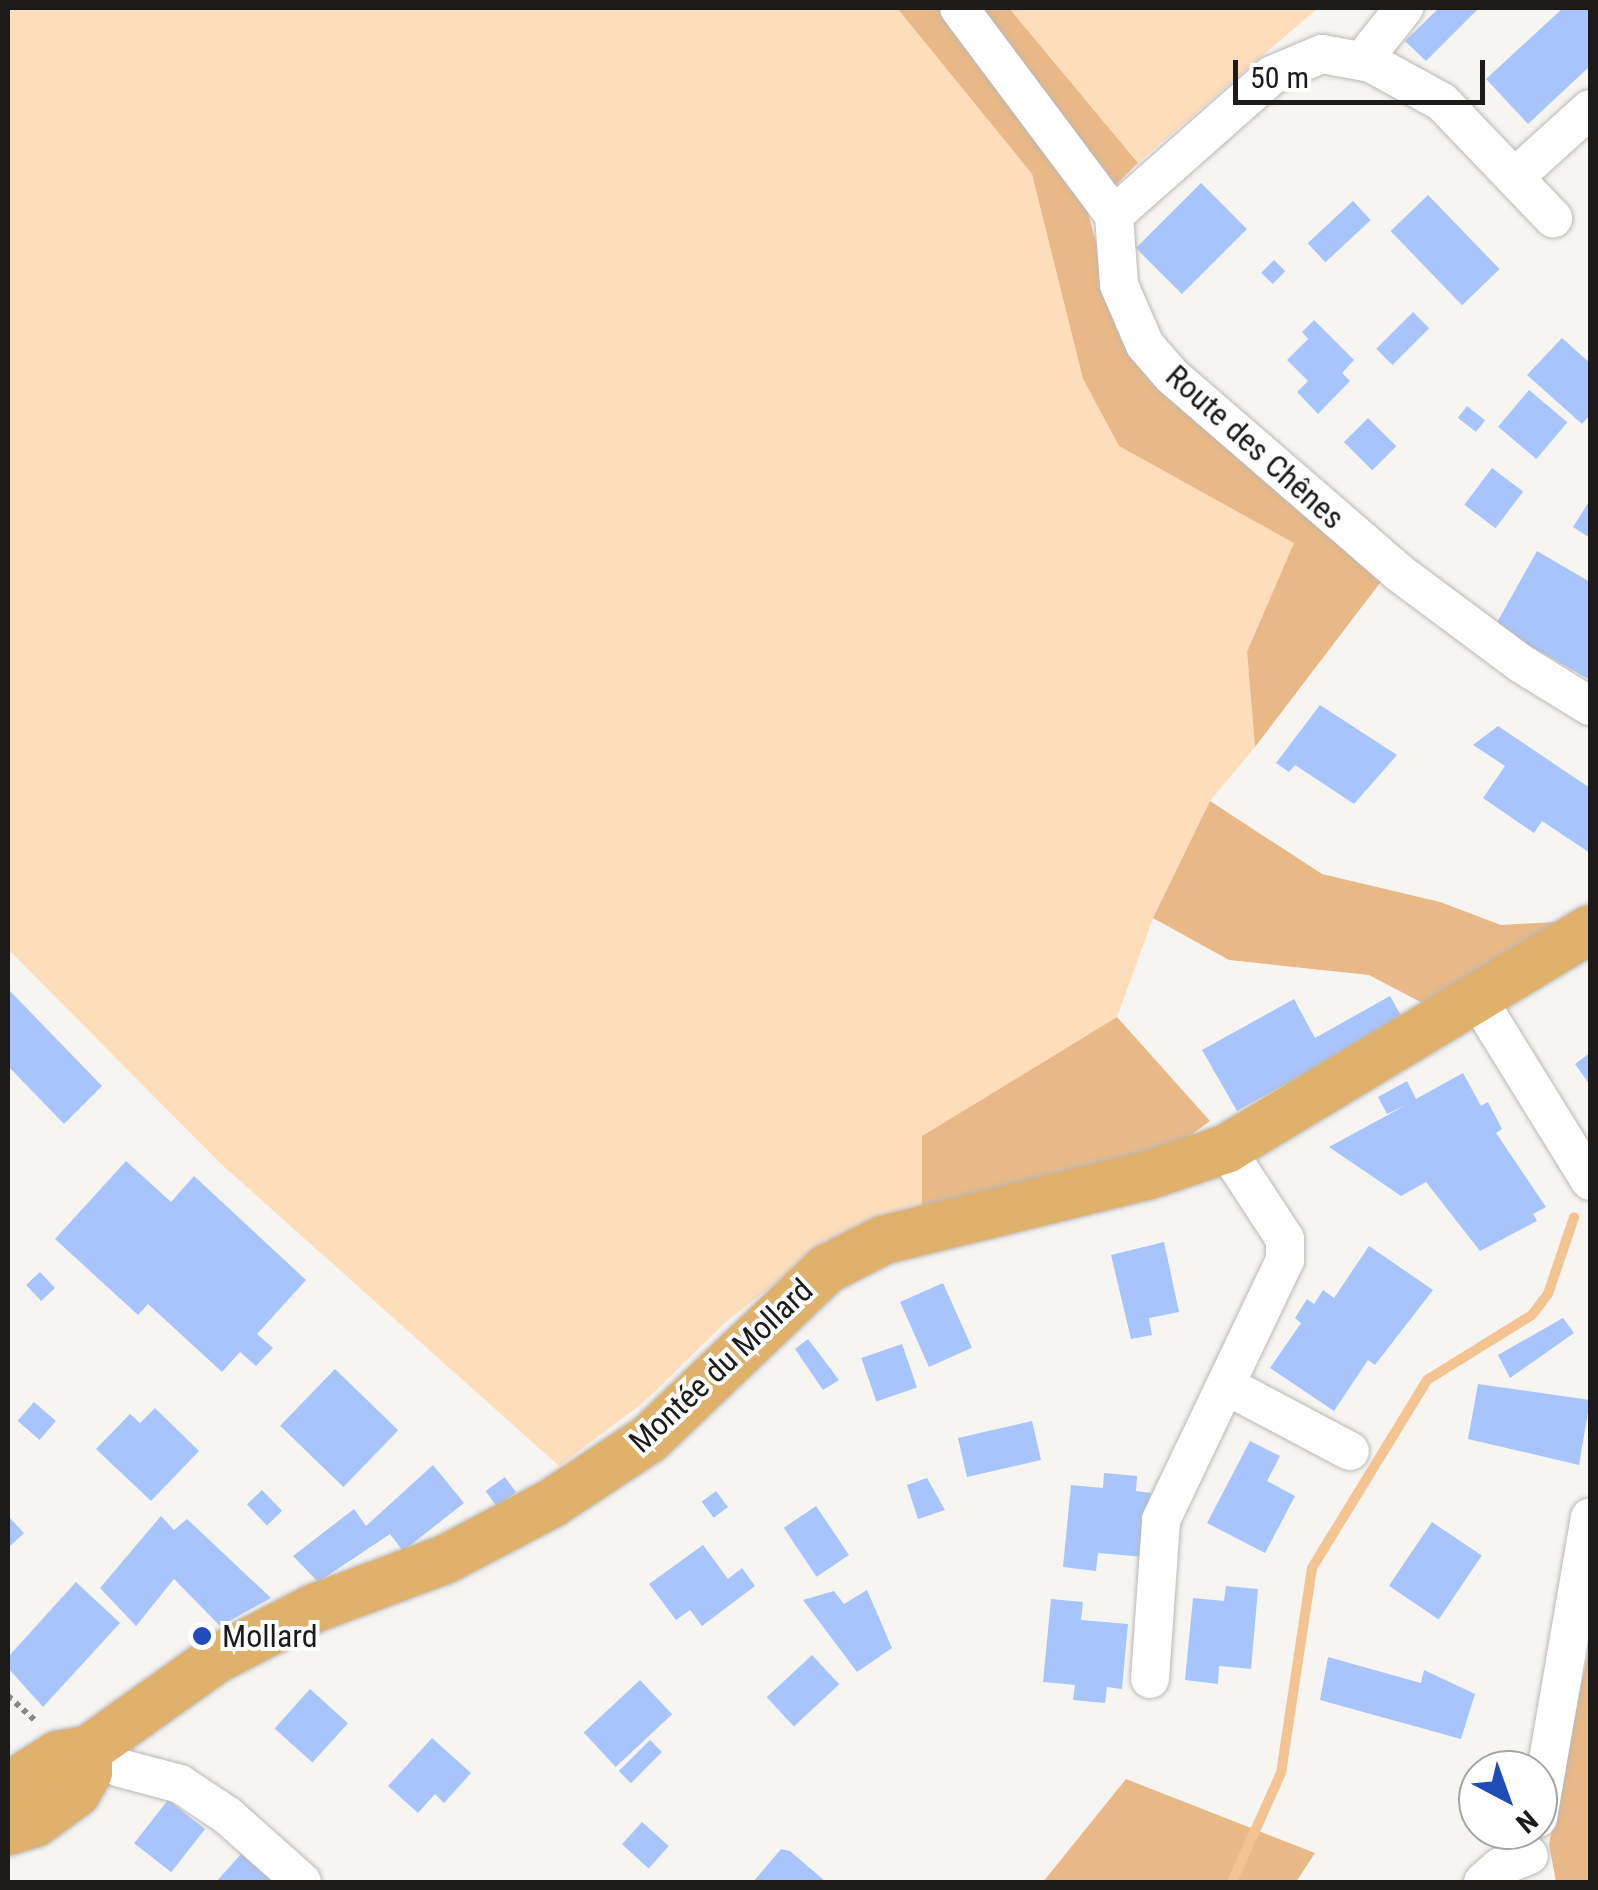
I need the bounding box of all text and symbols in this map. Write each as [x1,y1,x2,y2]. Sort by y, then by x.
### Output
scale bar [1238,40,1490,102]
text: 50 m [1250,60,1309,95]
street label: Route des Chênes [1158,357,1352,537]
street label: Montée du Mollard [621,1271,821,1461]
place label: Mollard [222,1617,318,1655]
marker: Mollard [191,1625,213,1647]
north arrow [1458,1750,1558,1850]
text: N [1509,1803,1544,1840]

